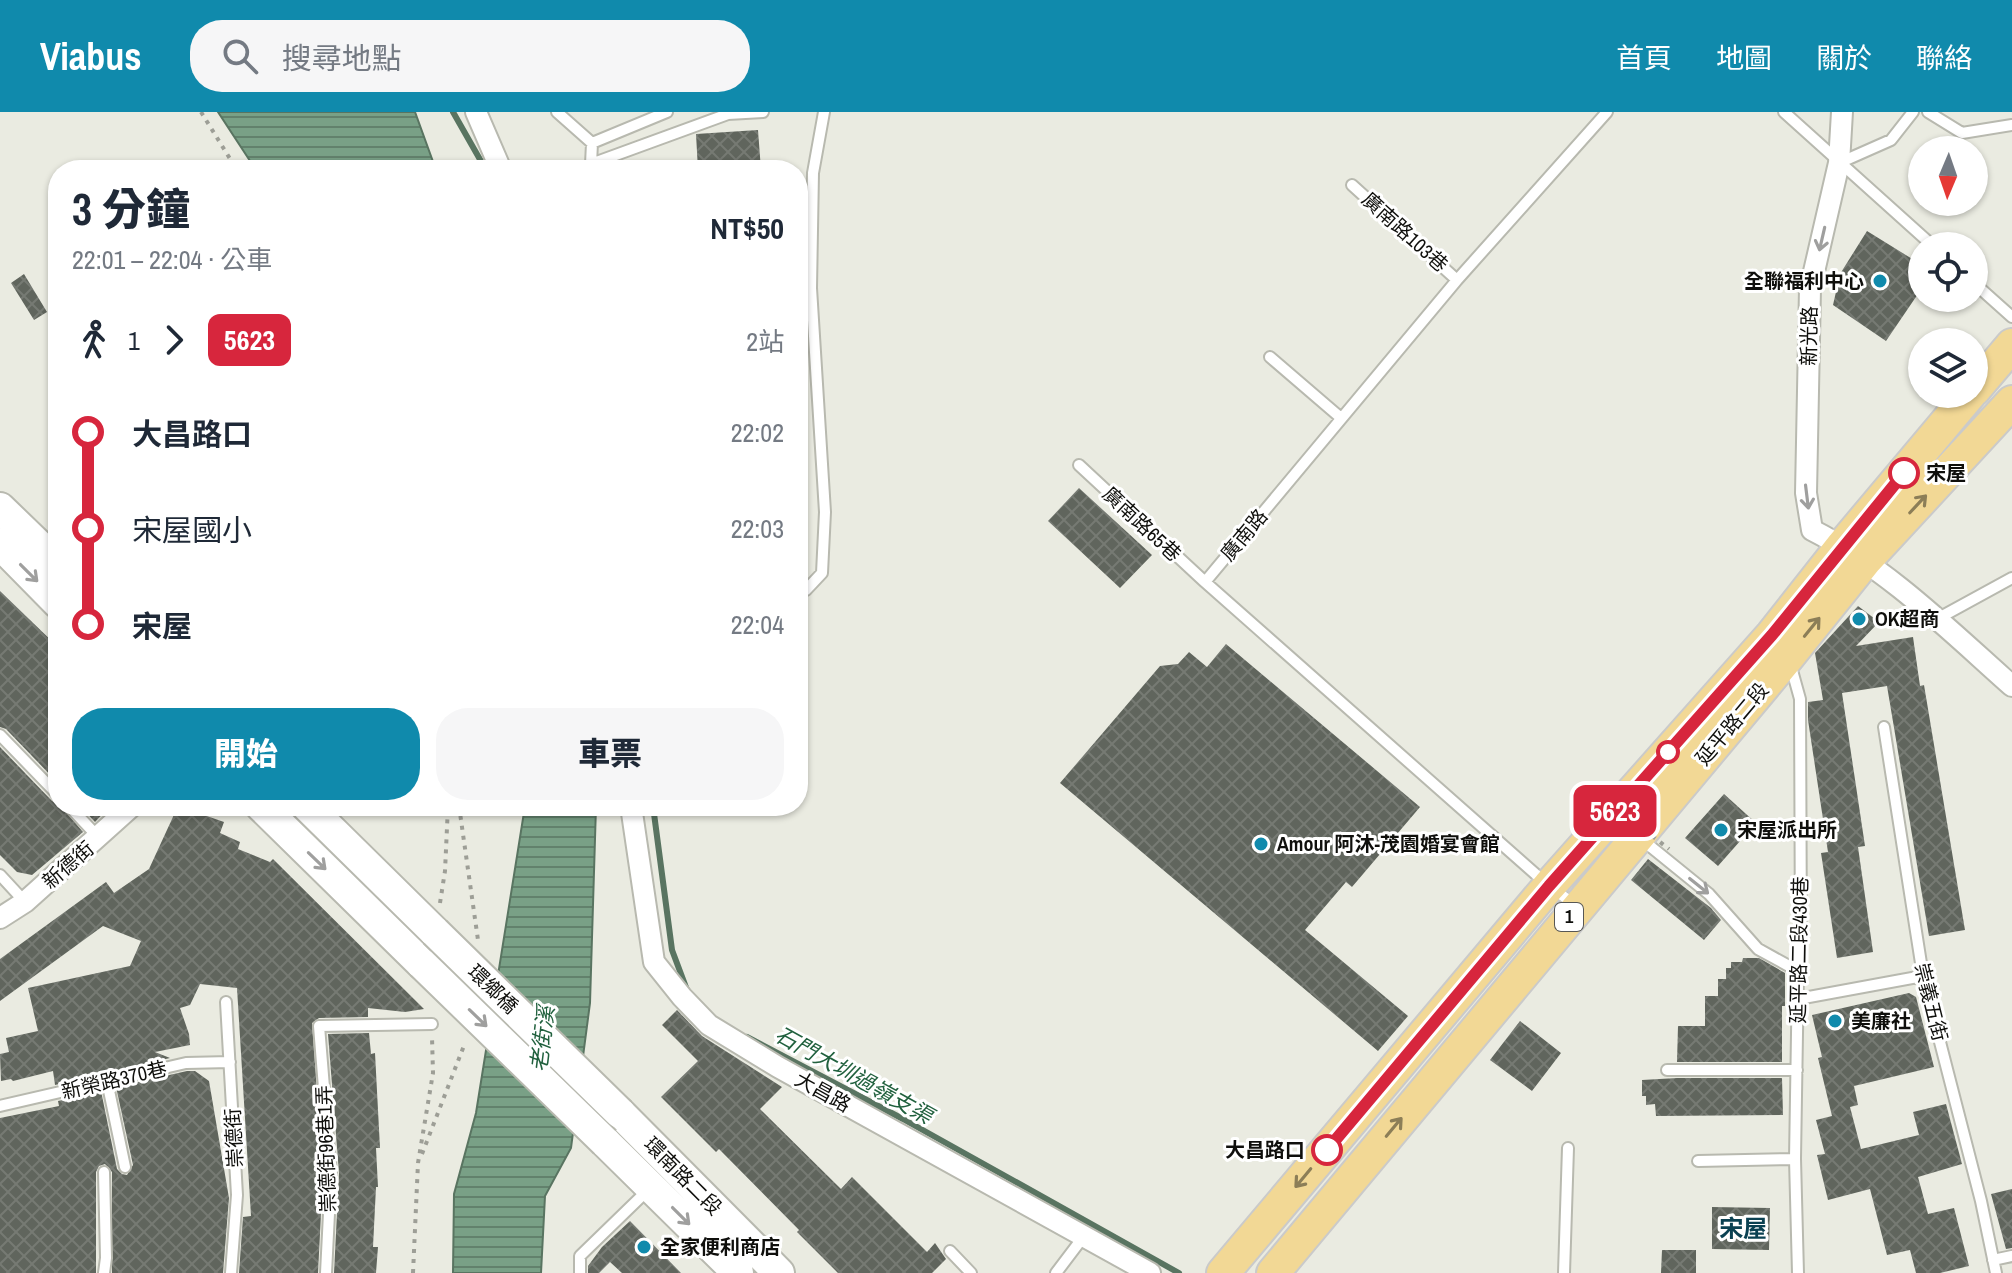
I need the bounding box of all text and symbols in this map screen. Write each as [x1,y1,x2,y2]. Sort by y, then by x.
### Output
search box [190,20,750,92]
text: Viabus [40,31,142,82]
icon: search [218,34,262,78]
text: 搜尋地點 [282,38,402,78]
text: 首頁 [1616,39,1672,77]
text: 地圖 [1716,39,1772,77]
text: 關於 [1816,39,1872,77]
text: 聯絡 [1916,39,1972,77]
north arrow [1908,136,1988,216]
map controls [1908,136,1988,408]
text: 3 分鐘 [72,179,190,239]
street label: 廣南路103巷 [1356,186,1454,278]
text: NT$50 [710,208,784,248]
one-way arrow [1814,225,1829,251]
button: locate [1908,232,1988,312]
text: 22:01 – 22:04 · 公車 [72,242,272,277]
place label: 全聯福利中心 [1744,267,1864,294]
marker: 全聯福利中心 [1871,272,1889,290]
street label: 新光路 [1794,306,1823,366]
icon: walk [72,318,116,362]
icon: forward [152,318,196,362]
text: 5623 [224,321,275,359]
text: 1 [128,323,140,358]
text: 2站 [746,324,784,359]
button: layers [1908,328,1988,408]
text: 大昌路口 [132,414,252,454]
text: 22:02 [731,415,784,450]
marker: 宋屋 [1889,458,1919,488]
place label: 宋屋 [1926,459,1966,486]
street label: 廣南路65巷 [1097,480,1187,567]
one-way arrow [1800,483,1815,510]
one-way arrow [1908,494,1927,514]
street label: 廣南路 [1214,503,1273,566]
text: 宋屋國小 [132,510,252,550]
text: 22:03 [731,511,784,546]
one-way arrow [19,563,38,582]
place label: OK超商 [1875,605,1940,632]
text: 宋屋 [132,606,192,646]
text: 22:04 [731,607,784,642]
marker: OK超商 [1850,610,1868,628]
one-way arrow [1804,617,1821,638]
street label: 延平路二段 [1689,677,1774,771]
button: 開始 [72,708,420,800]
button: 車票 [436,708,784,800]
unlabelled marker [1657,741,1679,763]
line badge: 5623 [1559,785,1671,837]
text: 5623 [1589,792,1641,830]
place label: 宋屋派出所 [1737,816,1837,843]
marker: 宋屋派出所 [1712,821,1730,839]
place label: Amour 阿沐-茂園婚宴會館 [1277,830,1500,857]
street label: 新德街 [36,835,99,894]
marker: Amour 阿沐-茂園婚宴會館 [1252,835,1270,853]
one-way arrow [307,851,327,870]
street label: 延平路二段430巷 [1784,876,1813,1024]
one-way arrow [1688,877,1708,895]
road number: 1 [1555,903,1583,931]
street label: 環鄉橋 [462,958,524,1019]
street label: 崇義五街 [1909,960,1954,1044]
water label: 老街溪 [523,1001,561,1074]
place label: 美廉社 [1851,1007,1911,1034]
one-way arrow [468,1009,488,1028]
marker: 美廉社 [1826,1012,1844,1030]
water label: 石門大圳過嶺支渠 [770,1019,941,1132]
street label: 新榮路370巷 [59,1054,169,1105]
street label: 大昌路 [790,1065,856,1118]
street label: 崇德街96巷1弄 [310,1085,341,1213]
street label: 崇德街 [218,1107,249,1169]
one-way arrow [1385,1117,1403,1138]
street label: 環南路二段 [638,1131,728,1221]
marker: 大昌路口 [1312,1135,1342,1165]
place label: 大昌路口 [1225,1136,1305,1163]
one-way arrow [1294,1168,1312,1188]
one-way arrow [671,1206,690,1225]
district label: 宋屋 [1719,1212,1767,1244]
place label: 全家便利商店 [660,1233,780,1260]
marker: 全家便利商店 [635,1238,653,1256]

